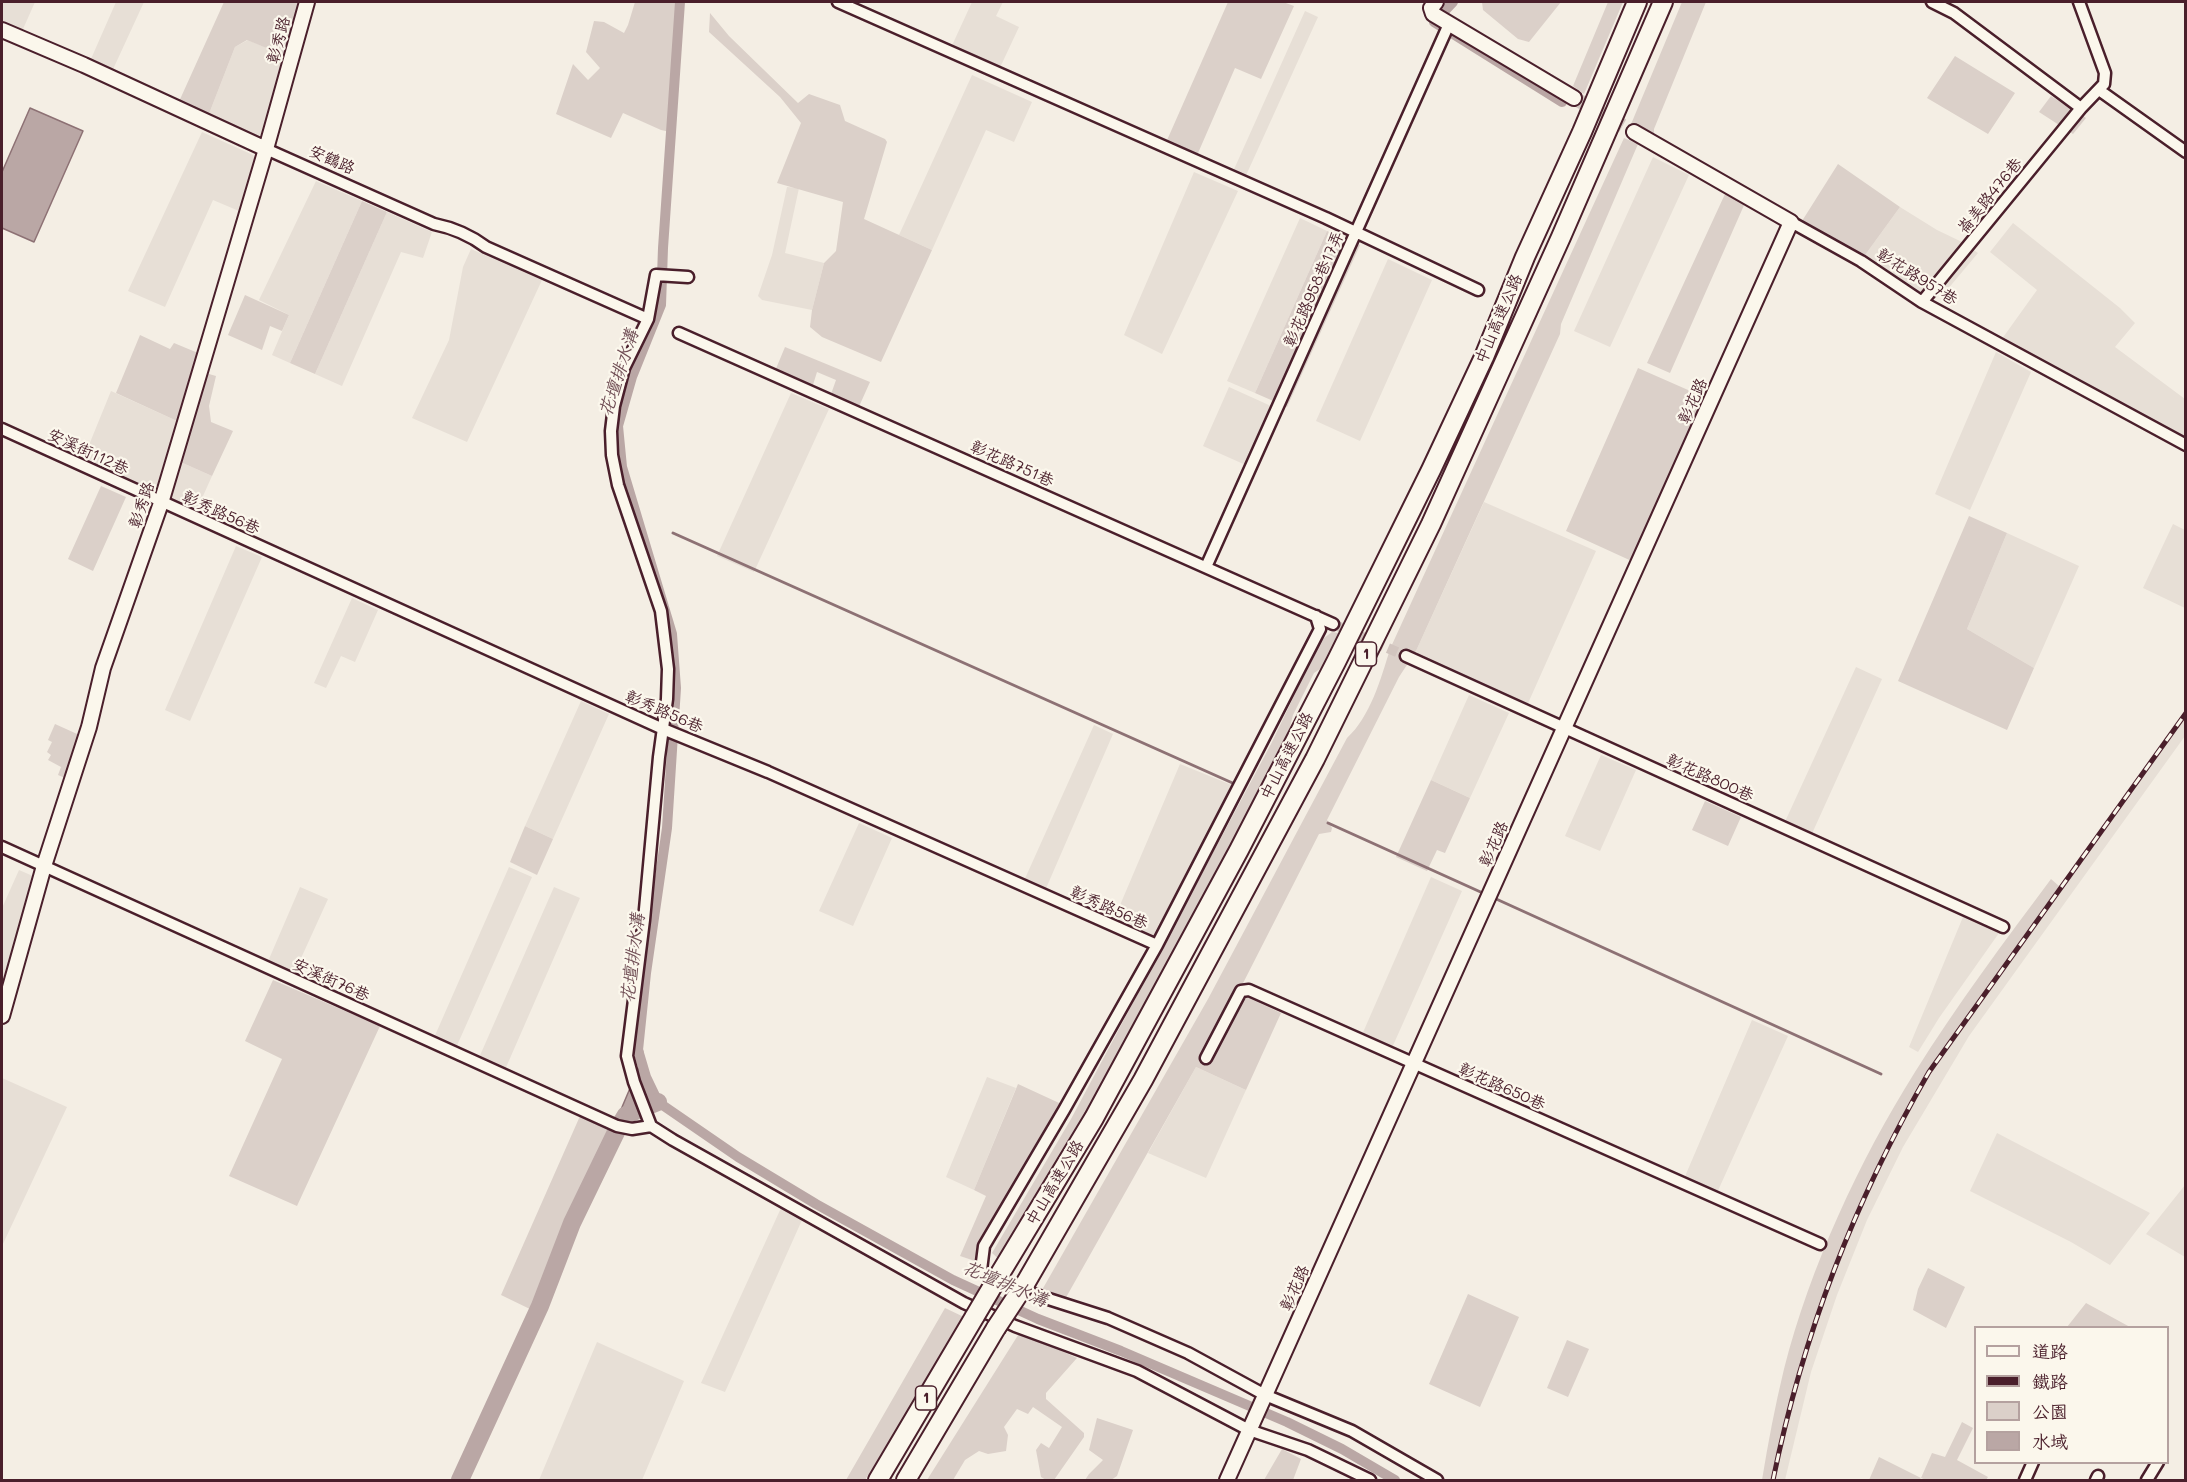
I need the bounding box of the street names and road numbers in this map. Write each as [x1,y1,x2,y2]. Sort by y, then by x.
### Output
street label: 彰秀路 [264,14,294,66]
street label: 安鶴路 [306,141,358,179]
street label: 崙美路476巷 [1954,154,2026,238]
street label: 彰花路958巷17弄 [1280,228,1348,350]
street label: 彰花路957巷 [1873,245,1961,309]
street label: 中山高速公路 [1471,271,1527,367]
street label: 彰花路 [1674,375,1712,427]
street label: 安溪街112巷 [44,425,132,479]
street label: 彰花路751巷 [967,437,1057,491]
street label: 彰秀路 [125,479,159,531]
street label: 彰秀路56巷 [179,487,263,539]
road number: 1 [1356,642,1376,666]
street label: 彰秀路56巷 [622,687,706,737]
street label: 中山高速公路 [1257,709,1317,803]
street label: 彰花路800巷 [1663,750,1757,806]
street label: 彰花路 [1475,818,1513,870]
street label: 彰秀路56巷 [1067,882,1151,934]
street label: 安溪街76巷 [289,954,373,1006]
street label: 彰花路650巷 [1456,1059,1548,1115]
street label: 中山高速公路 [1022,1137,1088,1229]
street label: 彰花路 [1276,1262,1314,1314]
road number: 1 [916,1386,936,1410]

